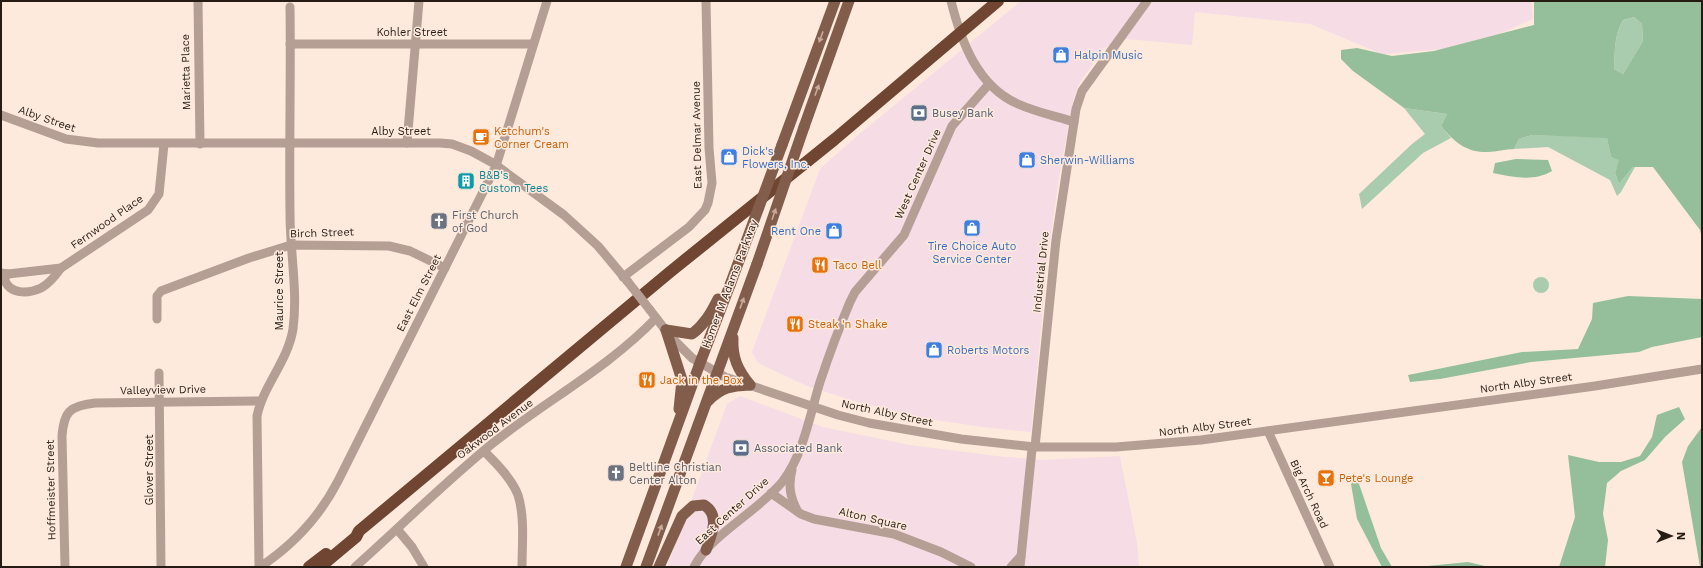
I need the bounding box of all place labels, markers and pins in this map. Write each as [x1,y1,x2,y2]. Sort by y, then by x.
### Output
shop icon: Halpin Music [1051,45,1071,65]
place label: Halpin Music [1074,49,1143,62]
bank icon: Busey Bank [909,103,929,123]
place label: Busey Bank [932,107,993,120]
place label: Ketchum's Corner Cream [494,125,569,151]
cafe icon: Ketchum's Corner Cream [471,127,491,147]
place label: Dick's Flowers, Inc. [742,145,810,171]
shop icon: Dick's Flowers, Inc. [719,147,739,167]
shop icon: Sherwin-Williams [1017,150,1037,170]
place label: Sherwin-Williams [1040,154,1135,167]
place label: B&B's Custom Tees [479,169,548,195]
building icon: B&B's Custom Tees [456,171,476,191]
place label: First Church of God [452,209,518,235]
church icon: First Church of God [429,211,449,231]
shop icon: Tire Choice Auto Service Center [962,218,982,238]
shop icon: Rent One [824,221,844,241]
place label: Rent One [771,225,821,238]
place label: Tire Choice Auto Service Center [928,240,1016,266]
restaurant icon: Taco Bell [810,255,830,275]
place label: Taco Bell [833,259,882,272]
restaurant icon: Steak 'n Shake [785,314,805,334]
place label: Steak 'n Shake [808,318,888,331]
shop icon: Roberts Motors [924,340,944,360]
place label: Roberts Motors [947,344,1030,357]
restaurant icon: Jack in the Box [637,370,657,390]
place label: Jack in the Box [660,374,742,387]
bank icon: Associated Bank [731,438,751,458]
place label: Associated Bank [754,442,843,455]
place label: Beltline Christian Center Alton [629,461,722,487]
church icon: Beltline Christian Center Alton [606,463,626,483]
bar icon: Pete's Lounge [1316,468,1336,488]
place label: Pete's Lounge [1339,472,1413,485]

